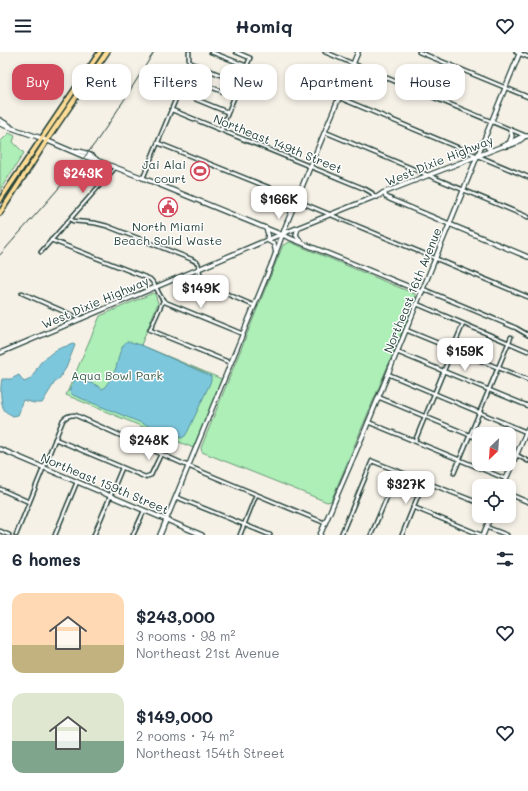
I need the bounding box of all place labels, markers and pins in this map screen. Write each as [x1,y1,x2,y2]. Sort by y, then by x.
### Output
place label: Jai Alai court [142,156,186,186]
pin: $243K [55,160,111,194]
sports icon: Jai Alai court [189,160,211,182]
pin: $166K [251,186,307,220]
public building icon: North Miami Beach Solid Waste [157,196,179,218]
place label: North Miami Beach Solid Waste [114,218,222,248]
pin: $149K [173,275,229,309]
pin: $159K [437,338,493,372]
pin: $248K [121,427,177,461]
pin: $327K [378,471,434,505]

